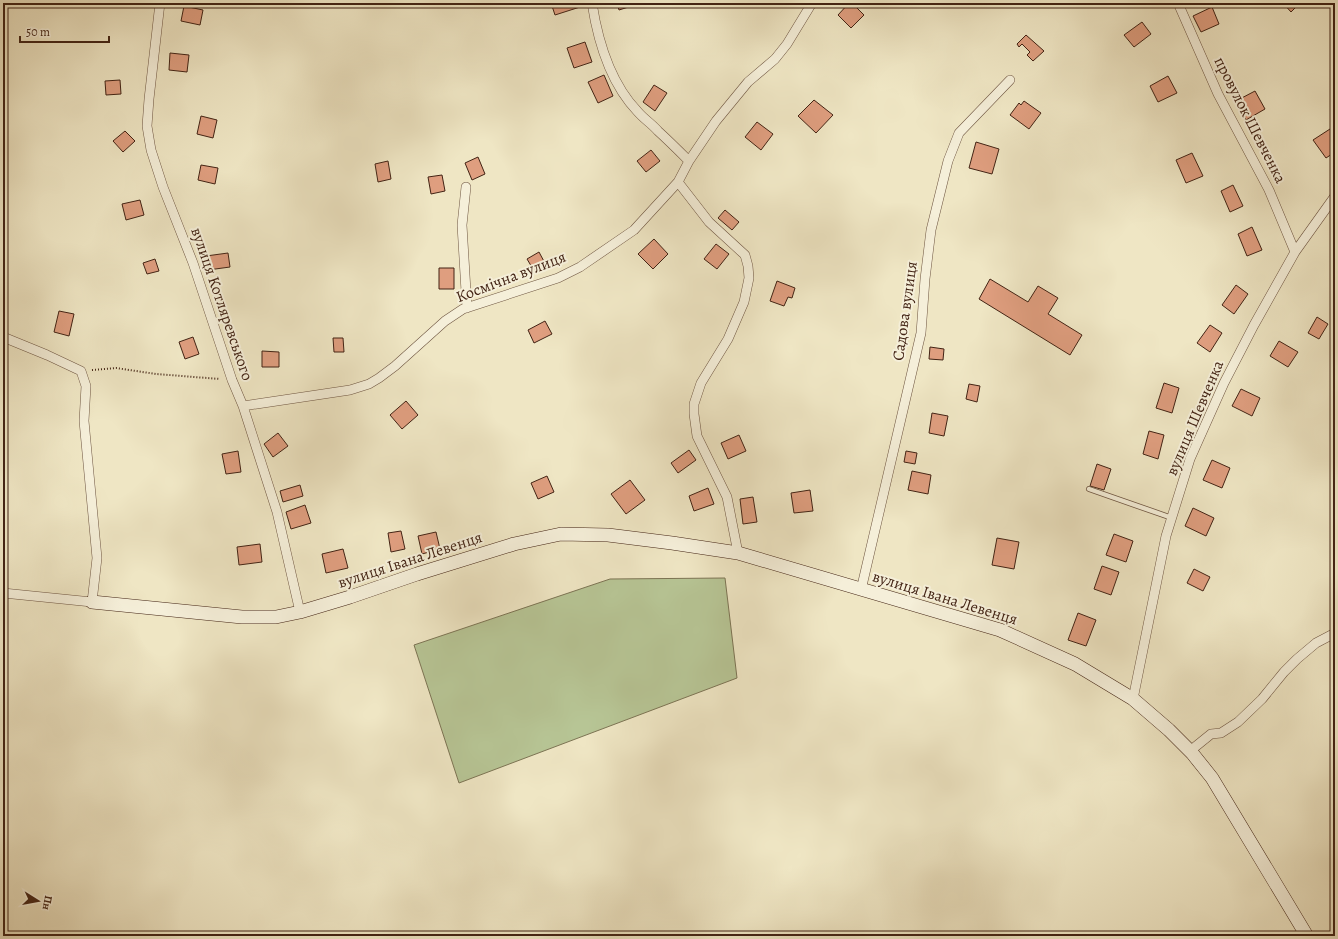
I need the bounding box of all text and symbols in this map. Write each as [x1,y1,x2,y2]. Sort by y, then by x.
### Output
scale bar [20,18,109,44]
text: 50 m [26,24,50,40]
street label: провулок Шевченка [1209,53,1292,188]
street label: вулиця Котляревського [185,224,259,384]
street label: Космічна вулиця [453,246,569,308]
street label: Садова вулиця [887,260,923,362]
street label: вулиця Шевченка [1161,356,1229,479]
street label: вулиця Івана Левенця [335,526,485,594]
street label: вулиця Івана Левенця [870,565,1021,631]
north arrow [18,881,58,921]
text: Пн [38,894,56,912]

